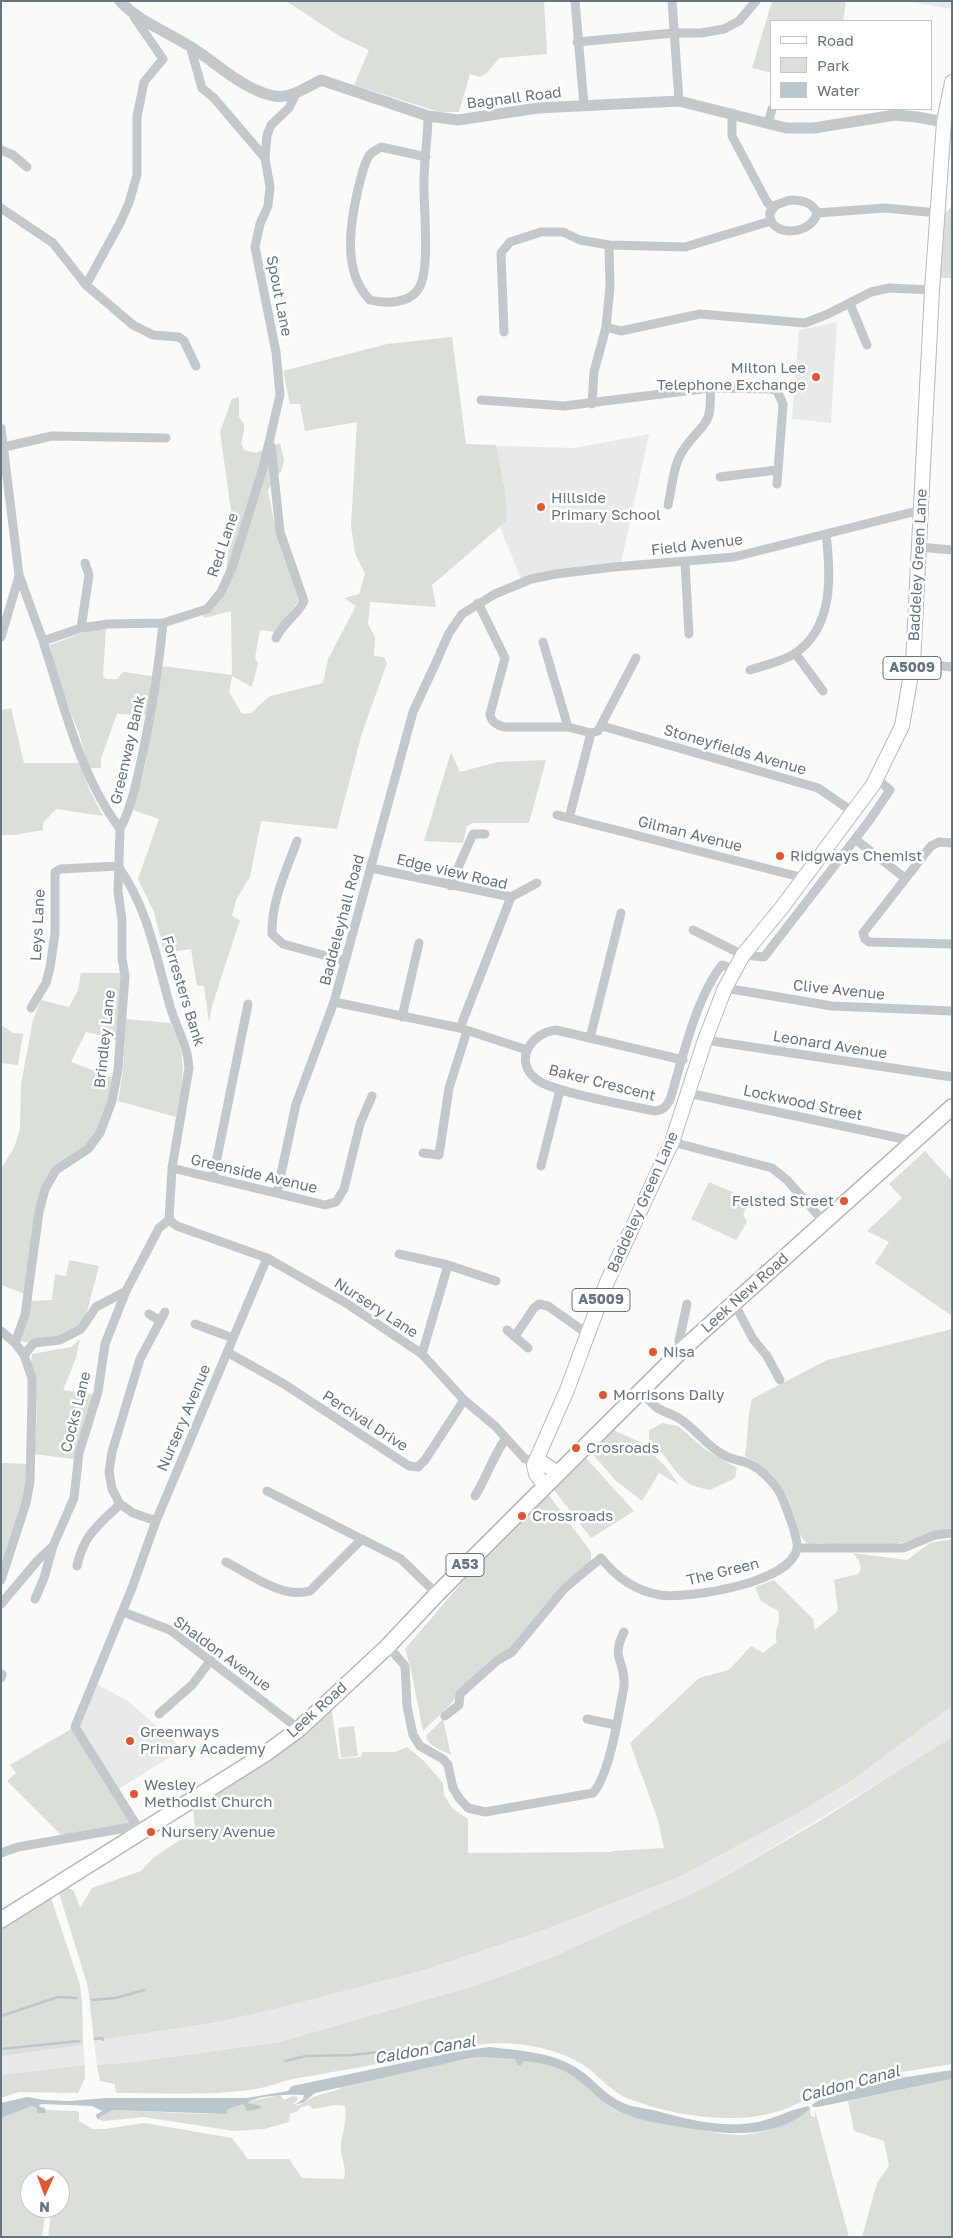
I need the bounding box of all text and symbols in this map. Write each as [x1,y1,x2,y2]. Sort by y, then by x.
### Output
legend [770,20,933,110]
text: Road [817,31,854,49]
text: Park [817,56,849,74]
text: Water [817,81,860,99]
street label: Bagnall Road [465,83,563,113]
street label: Spout Lane [262,254,296,338]
place label: Milton Lee Telephone Exchange [657,359,806,394]
marker: Milton Lee Telephone Exchange [810,371,822,383]
street label: Baddeley Green Lane [905,488,931,642]
place label: Hillside Primary School [551,489,661,524]
marker: Hillside Primary School [535,501,547,513]
street label: Red Lane [204,510,242,580]
street label: Field Avenue [650,530,744,560]
road number: A5009 [883,656,941,680]
street label: Greenway Bank [107,694,149,806]
street label: Stoneyfields Avenue [662,721,808,779]
street label: Gilman Avenue [636,812,744,856]
place label: Ridgways Chemist [790,847,922,865]
street label: Edge view Road [395,850,509,894]
marker: Ridgways Chemist [774,850,786,862]
street label: Baddeleyhall Road [316,853,368,987]
street label: Leys Lane [27,889,49,961]
street label: Forresters Bank [158,934,208,1048]
street label: Clive Avenue [792,976,886,1004]
street label: Brindley Lane [91,989,119,1089]
street label: Leonard Avenue [772,1027,888,1063]
street label: Baker Crescent [547,1061,657,1105]
street label: Lockwood Street [742,1082,864,1124]
street label: Baddeley Green Lane [604,1129,682,1275]
street label: Greenside Avenue [189,1151,319,1197]
place label: Felsted Street [732,1192,834,1210]
marker: Felsted Street [838,1195,850,1207]
street label: Leek New Road [698,1249,792,1337]
street label: Nursery Lane [331,1274,421,1342]
road number: A5009 [572,1288,630,1312]
place label: Nisa [663,1343,695,1361]
marker: Nisa [647,1346,659,1358]
street label: Nursery Avenue [153,1362,215,1474]
street label: Cocks Lane [57,1370,95,1454]
place label: Morrisons Daily [613,1386,724,1404]
street label: Percival Drive [319,1387,411,1455]
marker: Morrisons Daily [597,1389,609,1401]
place label: Crosroads [586,1439,659,1457]
marker: Crosroads [570,1442,582,1454]
place label: Crossroads [532,1507,613,1525]
marker: Crossroads [516,1510,528,1522]
road number: A53 [446,1554,484,1576]
street label: The Green [685,1554,761,1590]
street label: Shaldon Avenue [170,1613,274,1695]
street label: Leek Road [283,1678,351,1742]
place label: Greenways Primary Academy [140,1723,266,1758]
marker: Greenways Primary Academy [124,1735,136,1747]
place label: Wesley Methodist Church [144,1776,272,1811]
marker: Wesley Methodist Church [128,1788,140,1800]
place label: Nursery Avenue [161,1823,275,1841]
marker: Nursery Avenue [145,1826,157,1838]
water label: Caldon Canal [373,2032,477,2068]
water label: Caldon Canal [798,2062,902,2106]
north arrow [20,2168,70,2218]
text: N [39,2199,50,2216]

